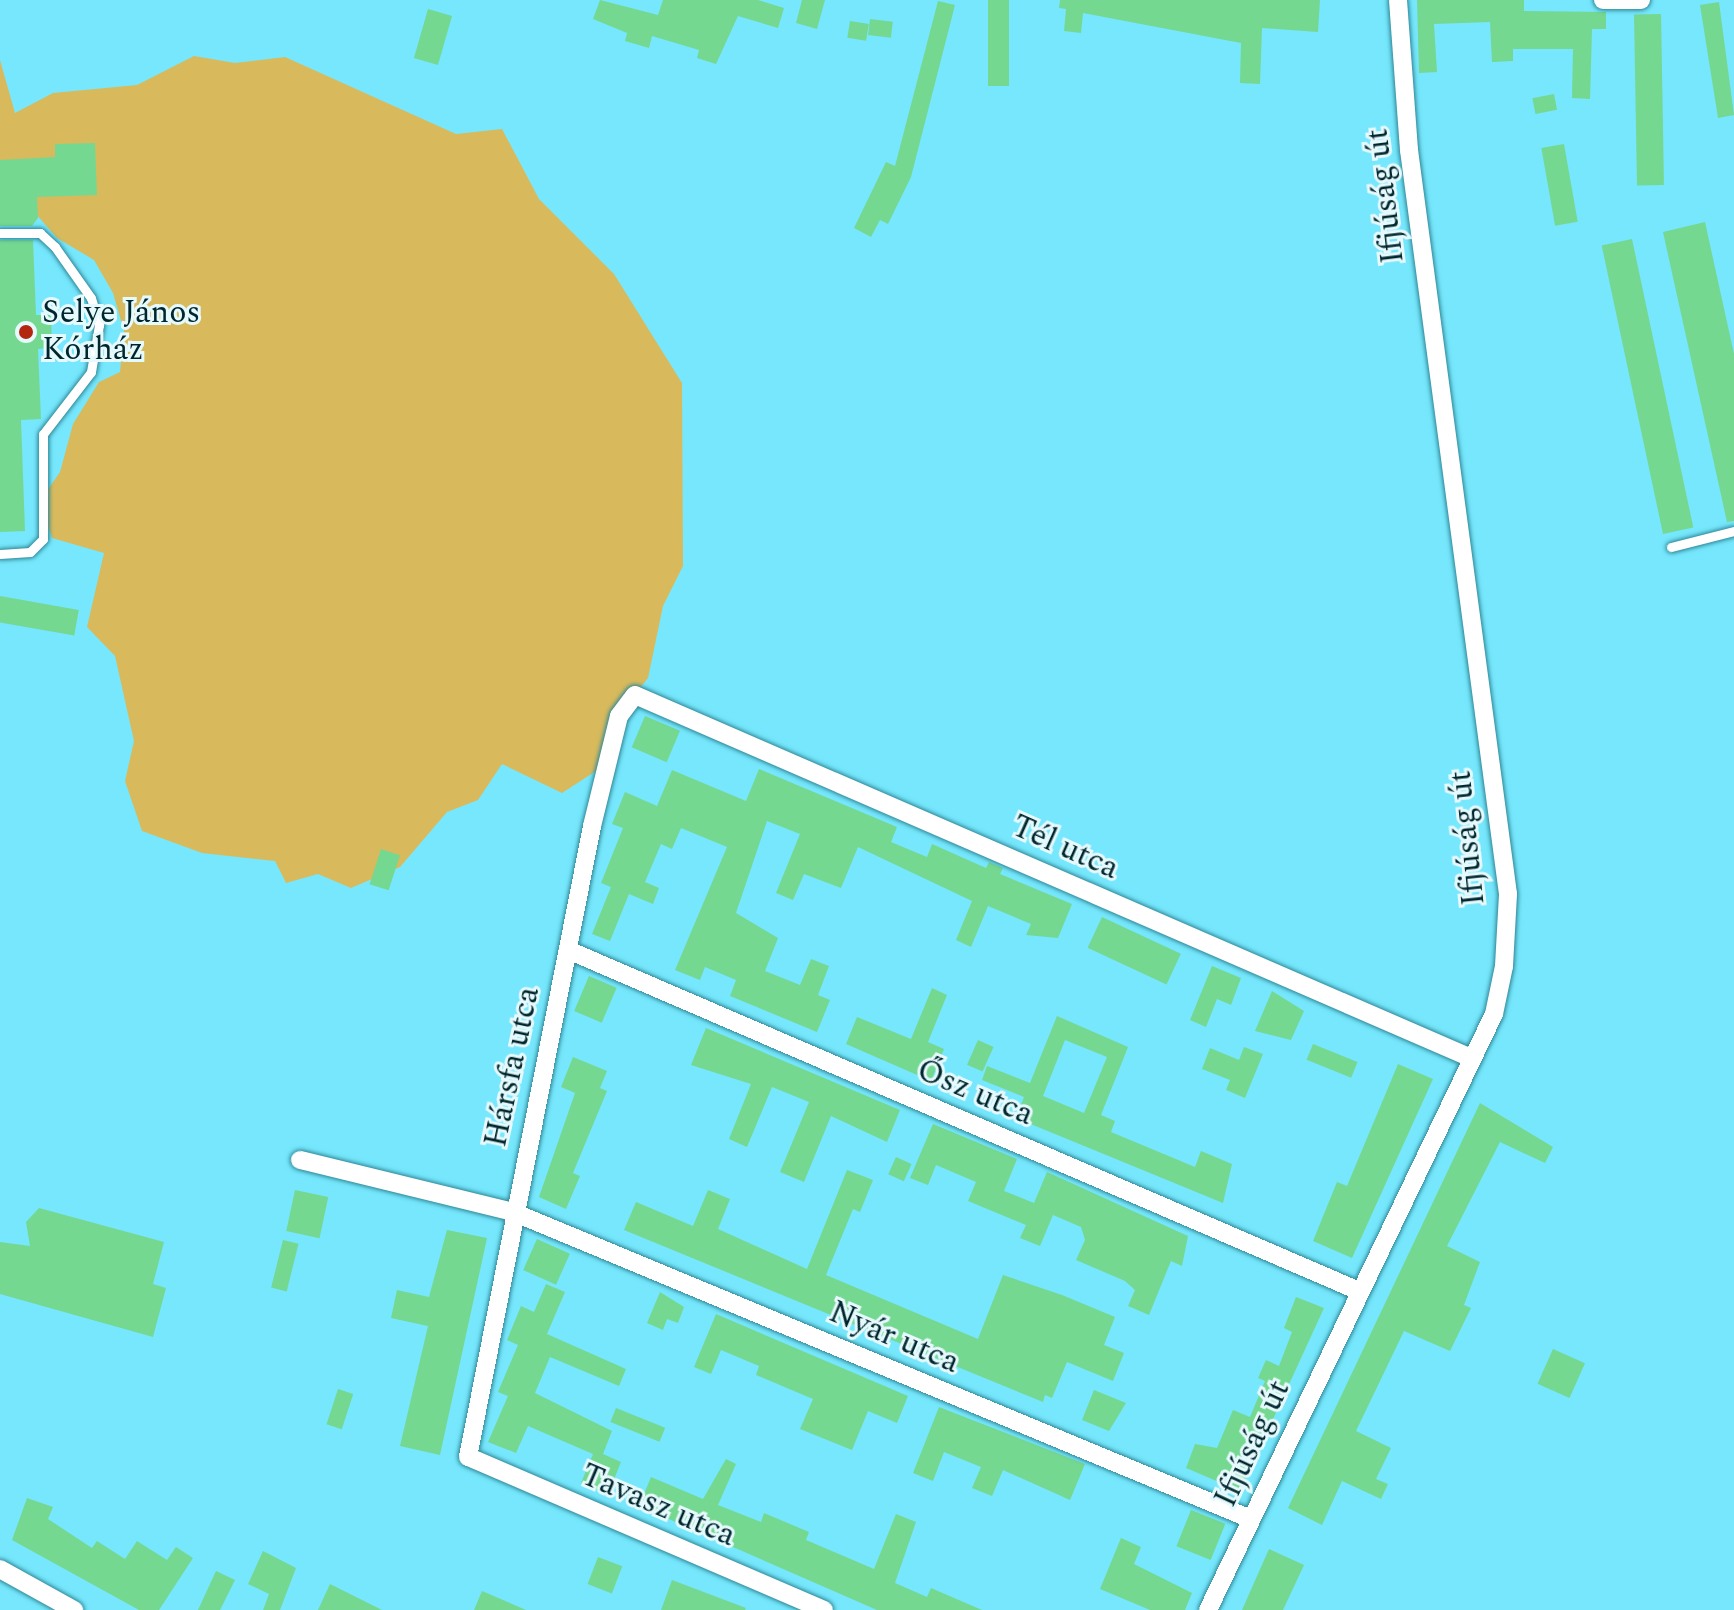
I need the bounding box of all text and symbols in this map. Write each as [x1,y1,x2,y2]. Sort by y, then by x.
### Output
street label: Ifjúság út [1359,126,1413,266]
place label: Selye János Kórház [42,295,200,370]
marker: Selye János Kórház [17,323,35,341]
street label: Ifjúság út [1442,769,1494,907]
street label: Tél utca [1006,807,1124,889]
street label: Hársfa utca [477,983,549,1151]
street label: Ősz utca [911,1051,1039,1135]
street label: Nyár utca [823,1293,965,1383]
street label: Ifjúság út [1207,1374,1299,1514]
street label: Tavasz utca [575,1456,741,1556]

